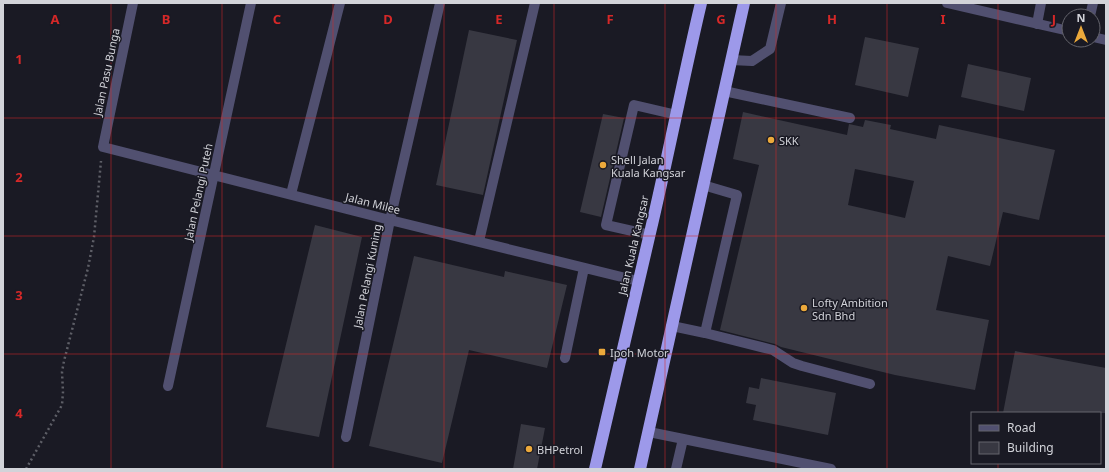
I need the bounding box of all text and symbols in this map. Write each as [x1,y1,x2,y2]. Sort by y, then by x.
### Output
north arrow [1061,8,1101,48]
text: A [51,10,60,28]
text: B [162,10,170,28]
text: C [273,10,281,28]
text: D [383,10,393,28]
text: E [495,10,503,28]
text: F [606,10,614,28]
text: G [716,10,726,28]
text: H [827,10,837,28]
text: I [940,10,946,28]
text: J [1051,10,1056,28]
text: N [1077,10,1085,25]
street label: Jalan Pasu Bunga [89,27,123,118]
text: 1 [15,50,23,68]
place label: SKK [779,133,799,148]
marker: SKK [766,135,776,145]
street label: Jalan Pelangi Puteh [180,142,216,243]
place label: Shell Jalan Kuala Kangsar [611,152,686,180]
marker: Shell Jalan Kuala Kangsar [598,160,608,170]
text: 2 [15,168,23,186]
street label: Jalan Milee [343,189,402,217]
street label: Jalan Kuala Kangsar [614,193,652,297]
street label: Jalan Pelangi Kuning [349,223,384,330]
text: 3 [15,286,23,304]
place label: Lofty Ambition Sdn Bhd [812,295,888,323]
marker: Lofty Ambition Sdn Bhd [799,303,809,313]
place label: Ipoh Motor [610,345,669,360]
marker: Ipoh Motor [597,347,607,357]
text: 4 [15,404,23,422]
legend [971,412,1101,464]
text: Road [1007,419,1036,436]
text: Building [1007,439,1054,456]
place label: BHPetrol [537,442,583,457]
marker: BHPetrol [524,444,534,454]

